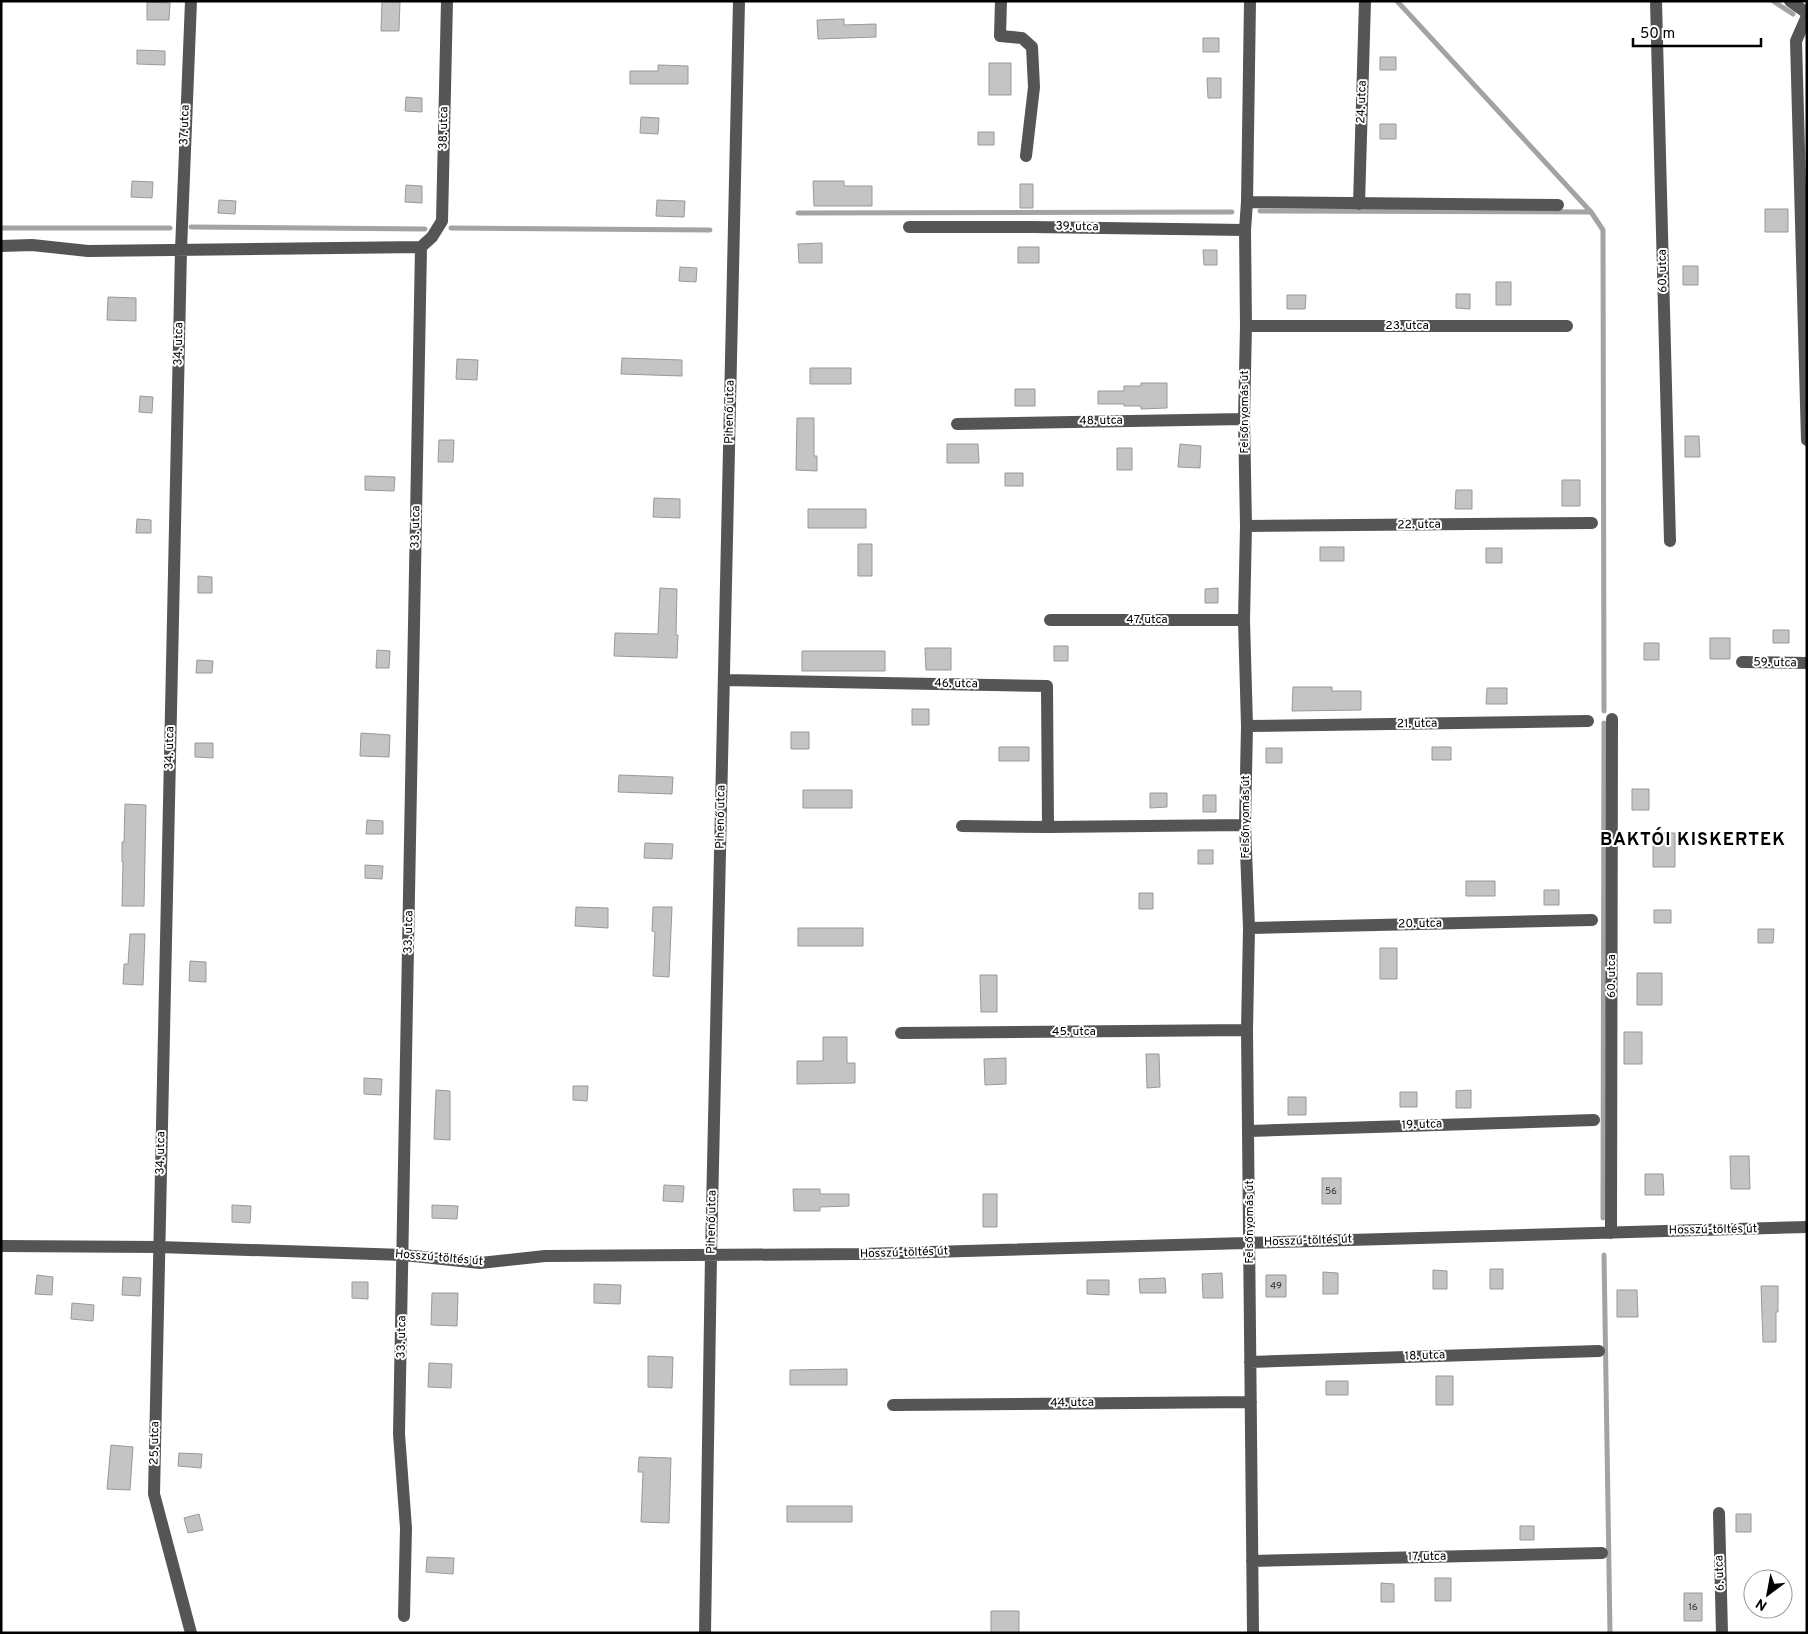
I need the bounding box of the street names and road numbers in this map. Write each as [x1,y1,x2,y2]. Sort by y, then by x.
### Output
street label: 24. utca [1353,80,1371,124]
street label: 37. utca [176,104,194,146]
street label: 38. utca [436,106,452,150]
street label: 39. utca [1055,219,1099,235]
street label: 60. utca [1655,249,1671,293]
street label: 23. utca [1385,318,1429,334]
street label: 34. utca [171,322,187,366]
street label: Felsőnyomás út [1237,370,1253,454]
street label: Pihenő utca [721,380,739,444]
street label: 48. utca [1079,413,1123,429]
street label: 33. utca [408,505,424,549]
street label: 22. utca [1397,517,1441,533]
street label: 47. utca [1126,612,1168,628]
street label: 59. utca [1753,655,1797,671]
street label: 46. utca [934,676,978,692]
street label: 21. utca [1397,716,1437,732]
street label: 34. utca [162,726,178,770]
street label: Felsőnyomás út [1238,775,1254,859]
street label: Pihenő utca [712,785,730,849]
street label: 33. utca [401,910,417,954]
street label: 20. utca [1398,916,1442,932]
street label: 60. utca [1604,954,1620,998]
street label: 45. utca [1052,1024,1096,1040]
street label: 19. utca [1401,1116,1443,1134]
street label: 34. utca [153,1131,169,1175]
street label: Felsőnyomás út [1242,1180,1258,1264]
street label: Pihenő utca [703,1190,721,1254]
street label: Hosszú-töltés út [1669,1221,1757,1239]
street label: Hosszú-töltés út [1263,1231,1353,1251]
street label: Hosszú-töltés út [859,1243,949,1263]
street label: Hosszú-töltés út [394,1246,484,1270]
street label: 33. utca [394,1315,410,1359]
street label: 18. utca [1404,1347,1446,1365]
street label: 44. utca [1050,1395,1094,1411]
street label: 25. utca [147,1421,163,1465]
street label: 17. utca [1408,1549,1446,1565]
street label: 6. utca [1711,1555,1729,1591]

